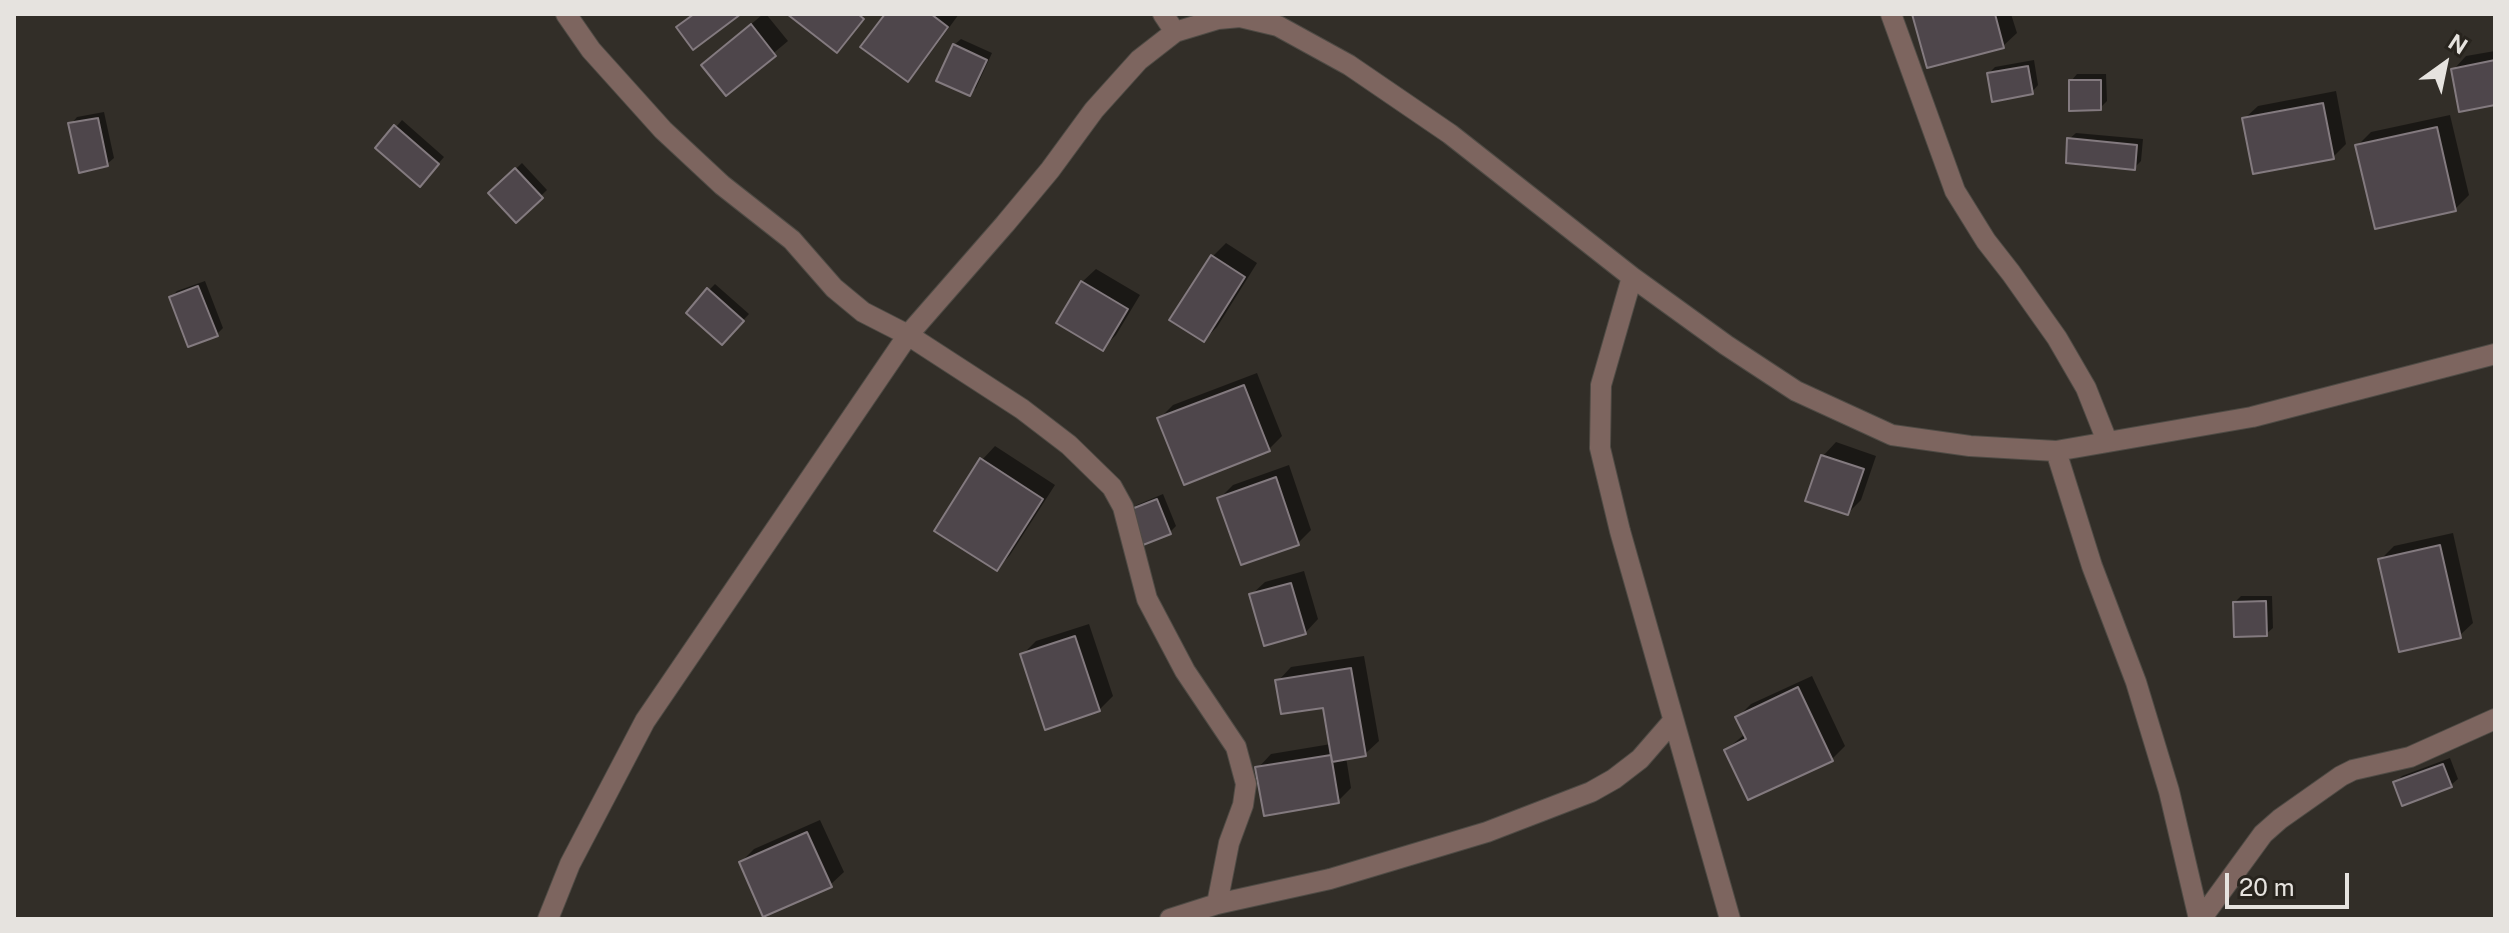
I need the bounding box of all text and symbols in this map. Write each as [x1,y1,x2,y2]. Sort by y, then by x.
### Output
north arrow [2405,24,2485,104]
text: N [2444,28,2472,59]
scale bar [2229,857,2353,907]
text: 20 m [2239,873,2295,901]

